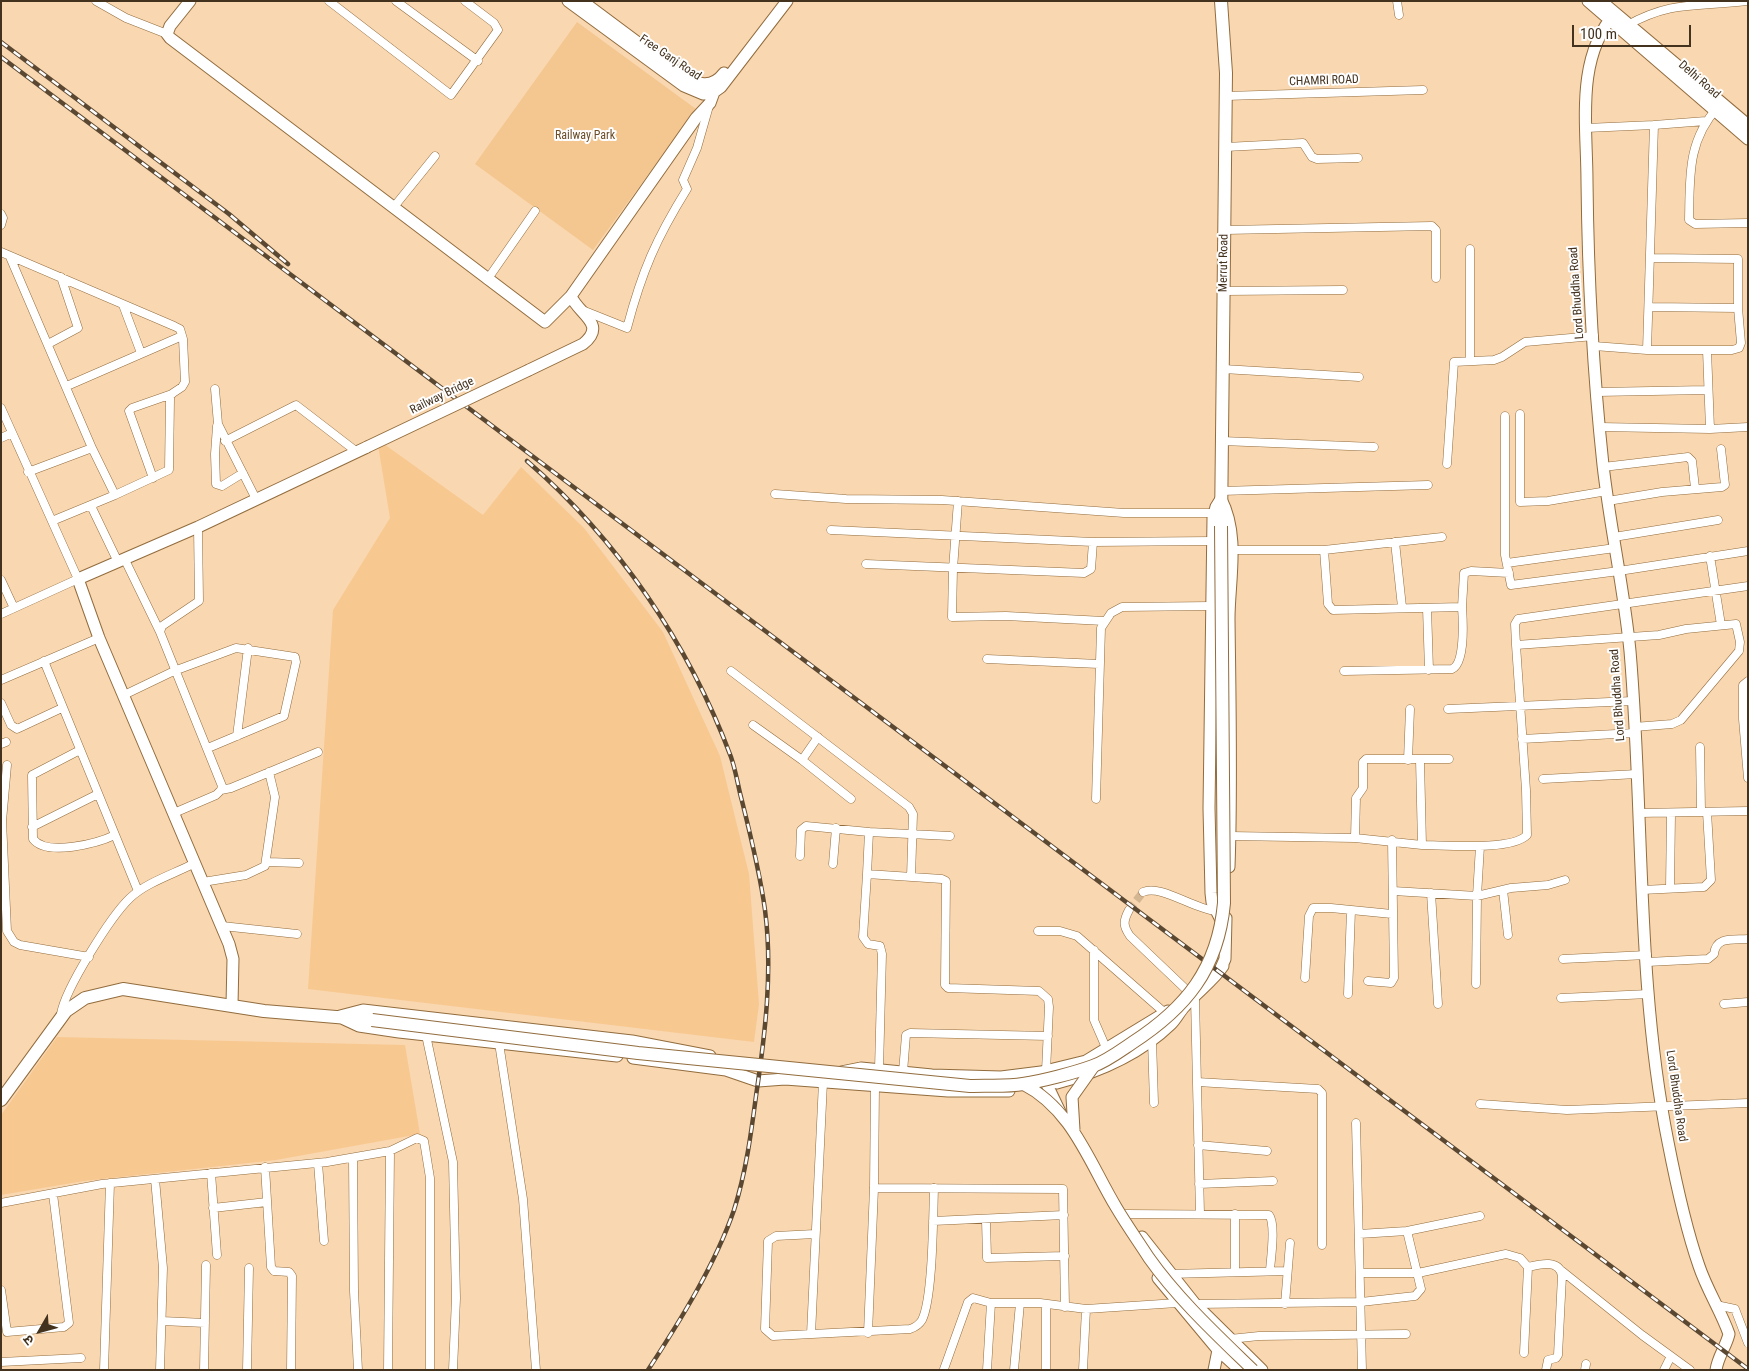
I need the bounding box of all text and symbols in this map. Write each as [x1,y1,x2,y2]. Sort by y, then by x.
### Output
scale bar [1574,15,1693,47]
text: 100 m [1580,25,1617,43]
street label: Free Ganj Road [636,32,704,84]
street label: Delhi Road [1675,58,1723,102]
street label: CHAMRI ROAD [1289,73,1359,89]
park label: Railway Park [555,129,615,143]
street label: Merrut Road [1216,234,1232,292]
street label: Lord Bhuddha Road [1567,246,1587,340]
street label: Railway Bridge [408,374,476,418]
street label: Lord Bhuddha Road [1608,648,1628,742]
street label: Lord Bhuddha Road [1662,1049,1690,1143]
north arrow [15,1306,65,1356]
text: उ [19,1332,37,1348]

